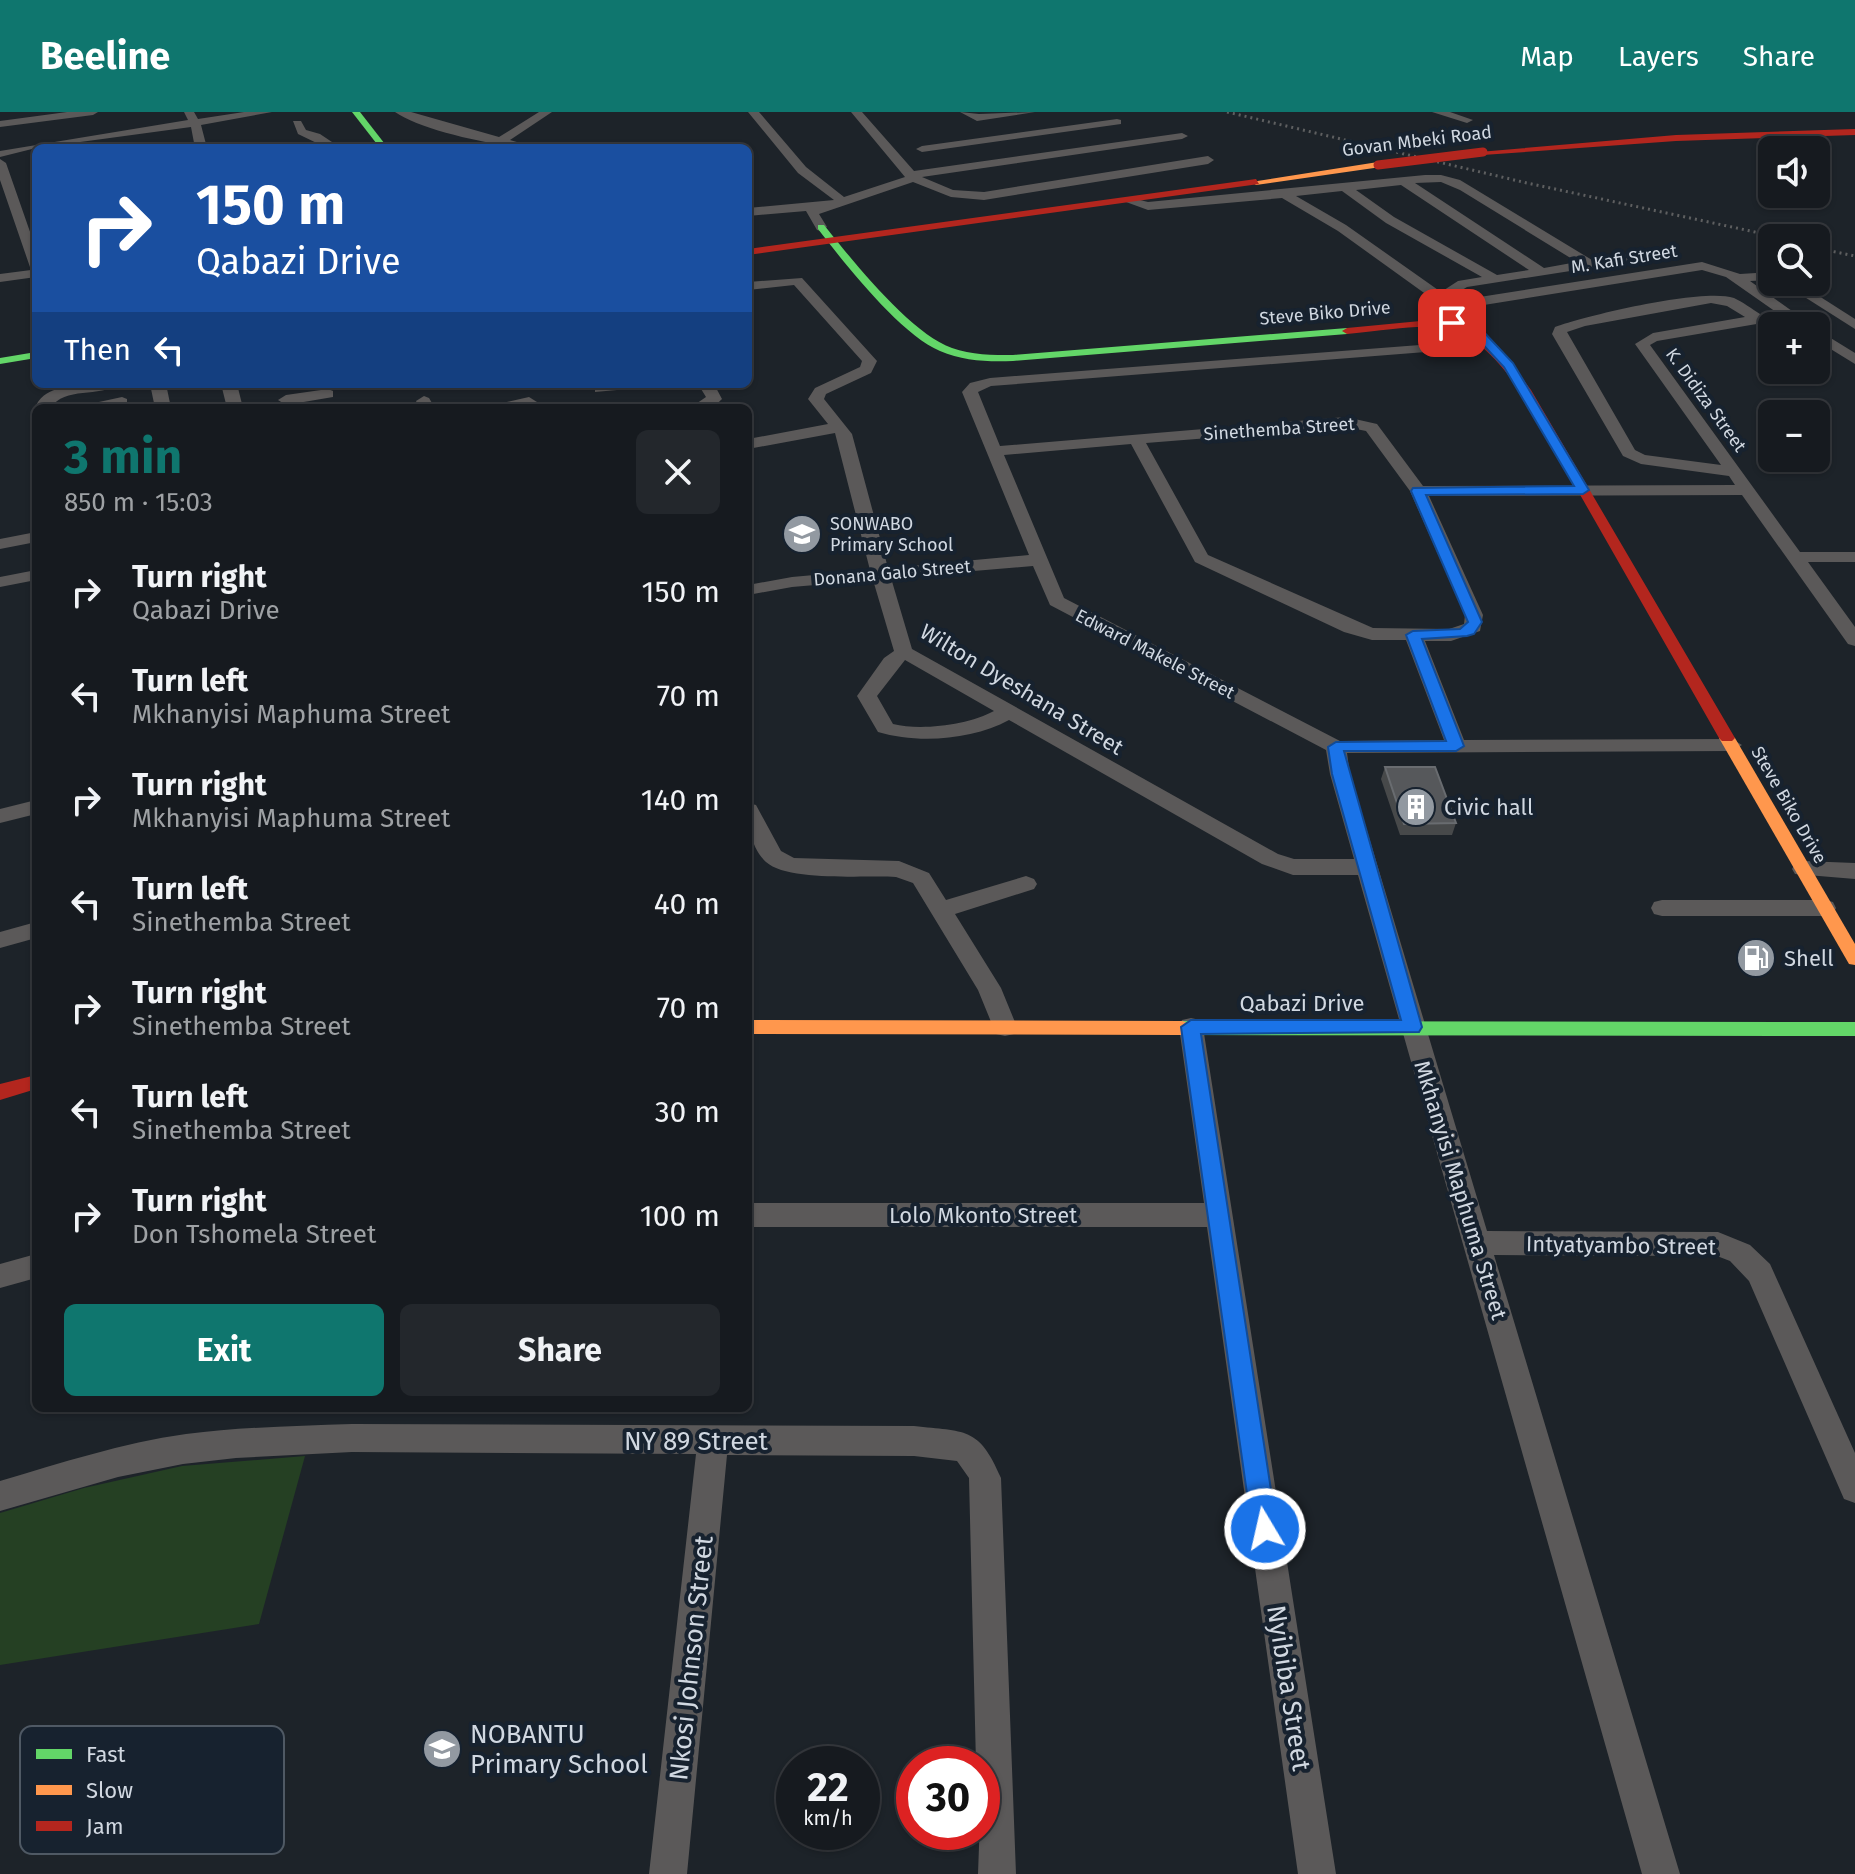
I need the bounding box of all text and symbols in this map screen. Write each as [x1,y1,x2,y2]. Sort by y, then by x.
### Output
text: Beeline [40,33,170,79]
text: Map [1520,40,1574,73]
text: Layers [1618,40,1699,73]
text: Share [1743,40,1815,73]
street label: Govan Mbeki Road [1341,121,1493,161]
map controls [1758,136,1830,472]
button: sound [1758,136,1830,208]
text: 150 m [196,172,345,239]
icon: right [64,176,168,280]
button: search [1758,224,1830,296]
text: Qabazi Drive [196,240,401,284]
street label: M. Kafi Street [1569,240,1679,278]
pin [1418,289,1486,357]
street label: Steve Biko Drive [1258,296,1392,330]
icon: arrive [1430,301,1474,345]
button: + [1758,312,1830,384]
icon: left [147,328,191,372]
text: Then [64,332,131,368]
street label: K. Didiza Street [1661,344,1751,457]
button: − [1758,400,1830,472]
street label: Sinethemba Street [1203,413,1356,445]
text: 3 min [64,428,182,486]
button: close [636,430,720,514]
text: 850 m · 15:03 [64,487,213,518]
school or university icon: SONWABO Primary School [781,513,823,555]
place label: SONWABO Primary School [830,513,953,556]
street label: Donana Galo Street [812,555,972,591]
text: Turn right [132,559,267,595]
icon: right [64,570,108,614]
text: 150 m [642,574,720,610]
text: Qabazi Drive [132,595,280,626]
street label: Edward Makele Street [1072,604,1239,704]
street label: Wilton Dyeshana Street [915,618,1128,761]
text: Turn left [132,663,248,699]
icon: left [64,674,108,718]
text: 70 m [657,678,720,714]
text: Mkhanyisi Maphuma Street [132,699,451,730]
street label: Steve Biko Drive [1747,742,1831,868]
text: Turn right [132,767,267,803]
icon: right [64,778,108,822]
text: 140 m [641,782,720,818]
building icon: Civic hall [1395,786,1437,828]
place label: Civic hall [1444,794,1533,821]
text: Mkhanyisi Maphuma Street [132,803,451,834]
text: Turn left [132,871,248,907]
icon: left [64,882,108,926]
text: 40 m [654,886,720,922]
text: Sinethemba Street [132,907,351,938]
fuel station icon: Shell [1735,937,1777,979]
place label: Shell [1784,945,1834,972]
text: Turn right [132,975,267,1011]
icon: right [64,986,108,1030]
text: 70 m [657,990,720,1026]
street label: Qabazi Drive [1239,990,1365,1017]
text: Sinethemba Street [132,1011,351,1042]
street label: Mkhanyisi Maphuma Street [1408,1057,1513,1323]
text: Turn left [132,1079,248,1115]
icon: left [64,1090,108,1134]
text: 30 m [655,1094,720,1130]
text: Sinethemba Street [132,1115,351,1146]
text: Turn right [132,1183,267,1219]
icon: right [64,1194,108,1238]
text: 100 m [640,1198,720,1234]
street label: Lolo Mkonto Street [889,1202,1077,1229]
text: Don Tshomela Street [132,1219,376,1250]
street label: Intyatyambo Street [1526,1230,1716,1261]
button: Exit [64,1304,384,1396]
button: Share [400,1304,720,1396]
street label: NY 89 Street [624,1426,769,1457]
position arrow [1223,1487,1307,1571]
street label: Nkosi Johnson Street [663,1534,720,1782]
street label: Nyibiba Street [1260,1603,1317,1774]
place label: NOBANTU Primary School [470,1719,648,1780]
legend [20,1726,284,1854]
school or university icon: NOBANTU Primary School [421,1728,463,1770]
text: Fast [86,1741,126,1768]
speed limit sign: 30 [896,1746,1000,1850]
text: 22 [807,1764,849,1812]
text: Slow [86,1777,133,1804]
text: km/h [803,1806,853,1830]
text: Jam [86,1813,124,1840]

